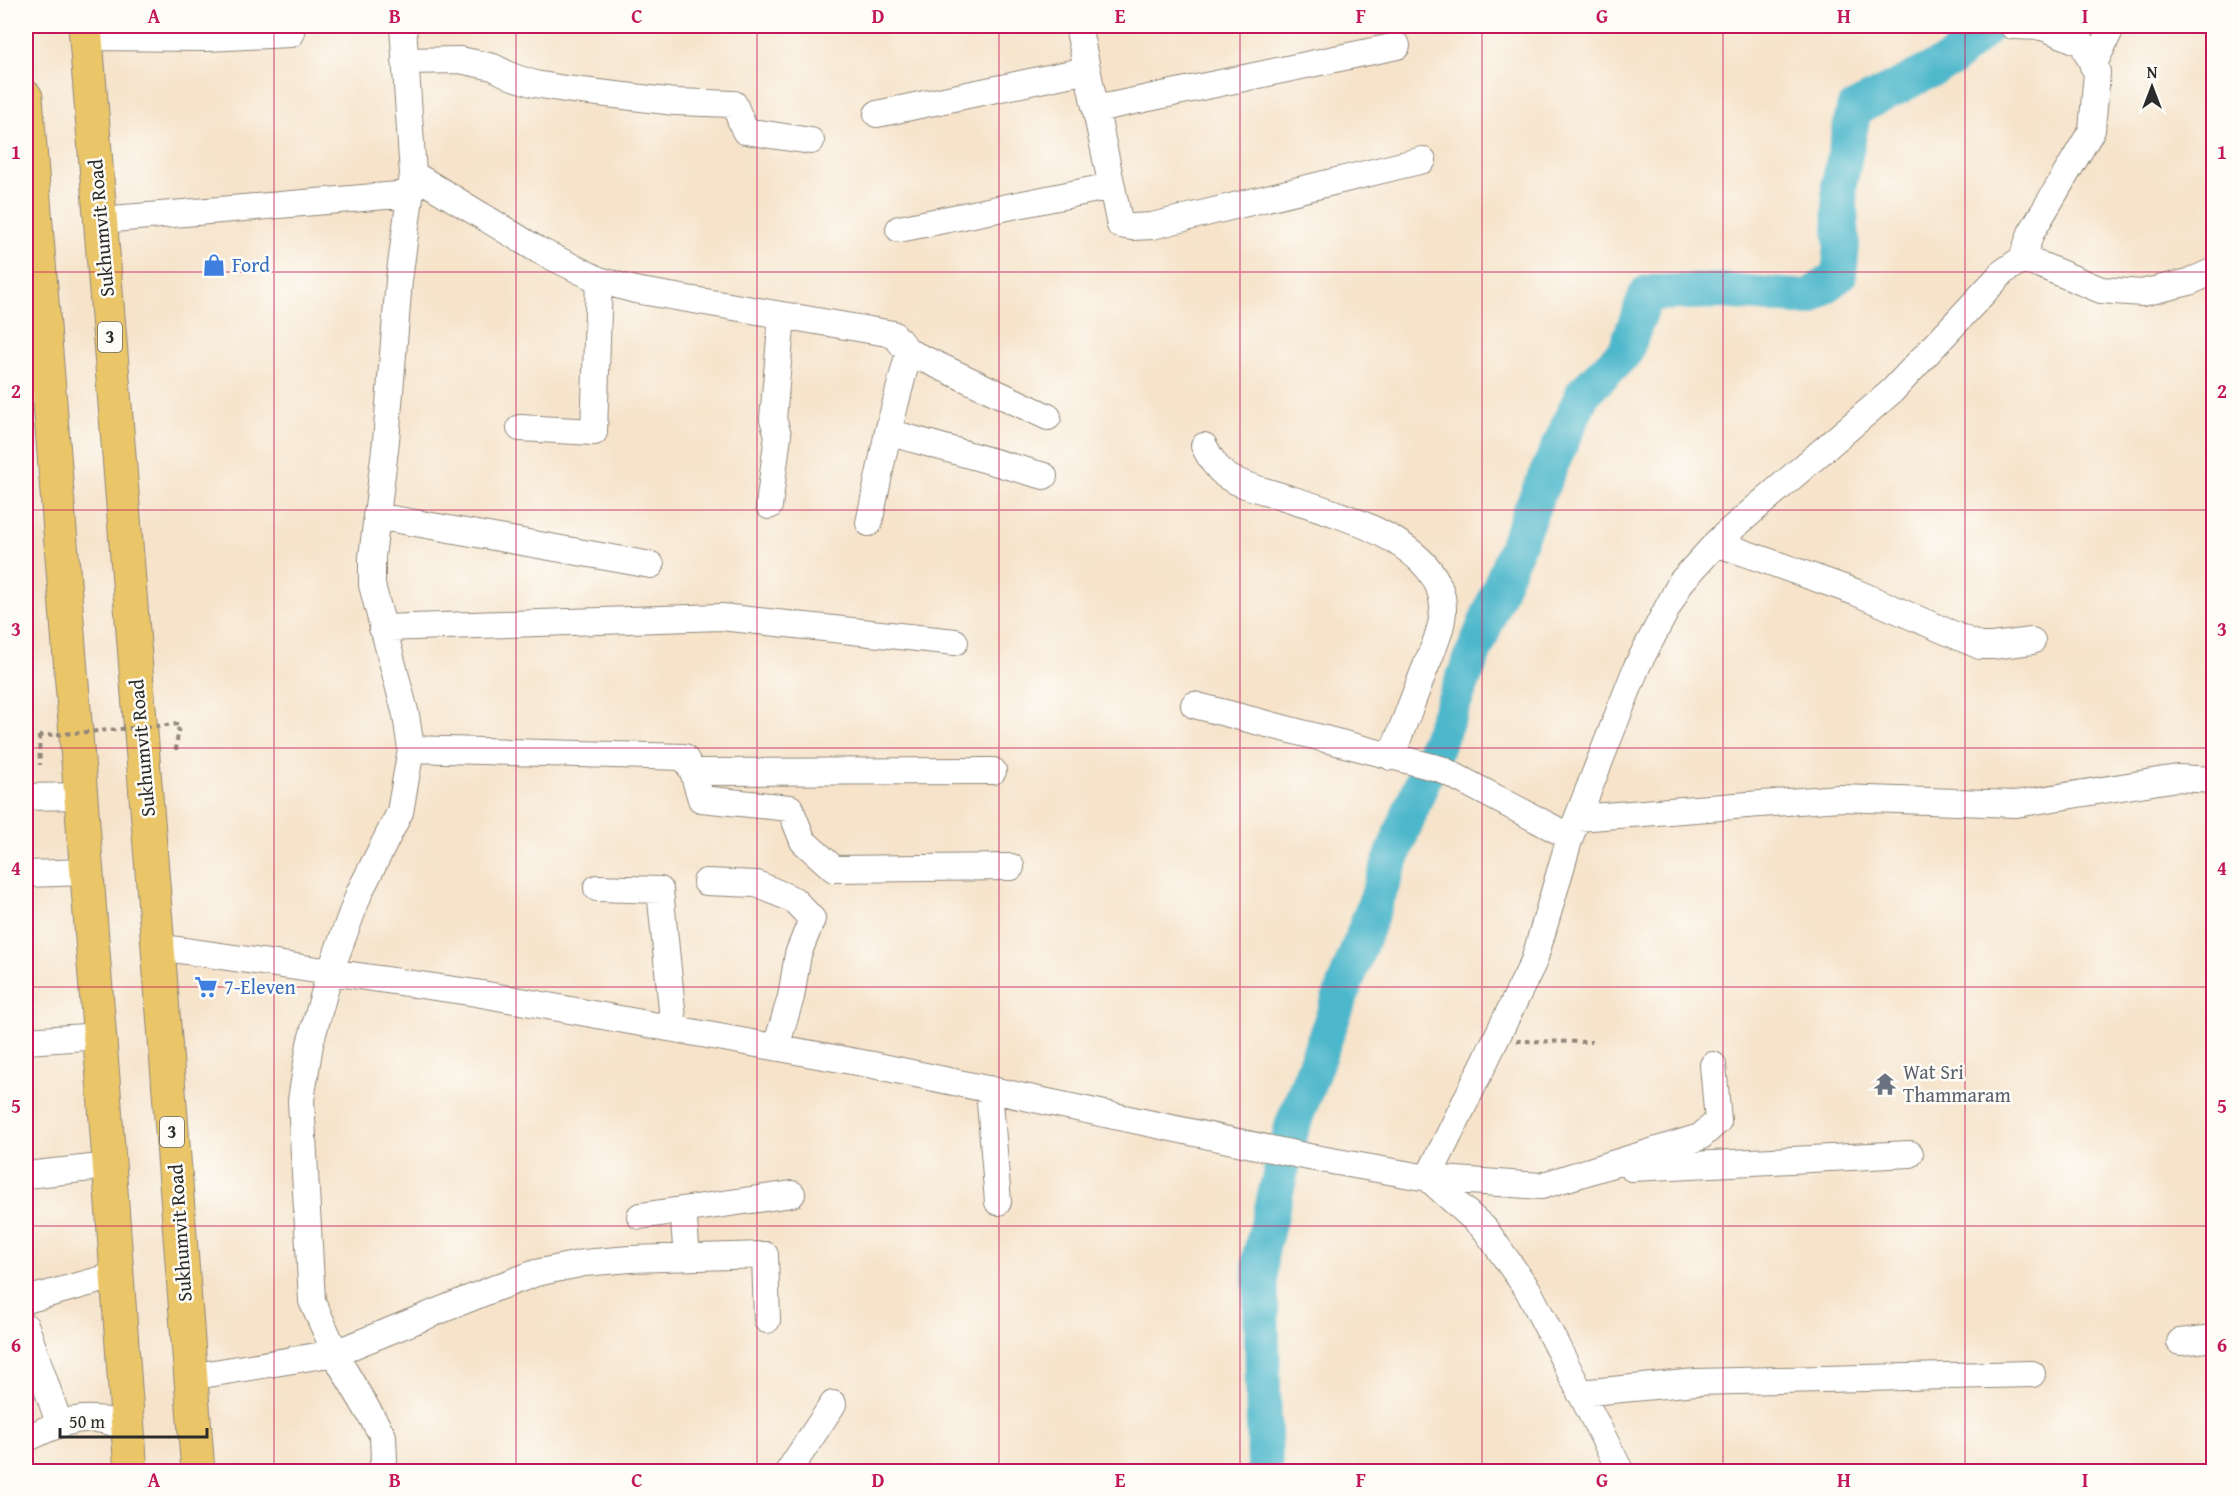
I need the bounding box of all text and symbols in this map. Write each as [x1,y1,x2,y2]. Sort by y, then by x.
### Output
text: A [148,1,161,30]
text: B [389,1,401,30]
text: C [631,1,643,30]
text: D [871,1,885,30]
text: E [1115,1,1126,30]
text: F [1356,1,1366,30]
text: G [1596,1,1608,30]
text: H [1837,1,1851,30]
text: I [2082,1,2088,30]
north arrow [2122,57,2182,117]
text: N [2147,60,2158,84]
text: 1 [11,137,21,166]
text: 1 [2217,137,2227,166]
street label: Sukhumvit Road [80,158,121,298]
place label: Ford [232,250,270,279]
shop icon: Ford [201,252,227,278]
road number: 3 [98,322,122,352]
text: 2 [11,376,21,405]
text: 2 [2217,376,2227,405]
text: 3 [11,614,21,643]
text: 3 [2217,614,2227,643]
street label: Sukhumvit Road [121,678,162,818]
text: 4 [11,853,21,882]
text: 4 [2217,853,2227,882]
place label: 7-Eleven [224,972,296,1001]
supermarket icon: 7-Eleven [193,974,219,1000]
place label: Wat Sri Thammaram [1903,1057,2012,1109]
temple icon: Wat Sri Thammaram [1872,1071,1898,1097]
text: 5 [11,1091,21,1120]
text: 5 [2217,1091,2227,1120]
road number: 3 [160,1117,184,1147]
street label: Sukhumvit Road [160,1163,199,1303]
text: 6 [11,1330,21,1359]
text: 6 [2217,1330,2227,1359]
scale bar [60,1401,207,1439]
text: 50 m [69,1408,105,1435]
text: A [148,1465,161,1494]
text: B [389,1465,401,1494]
text: C [631,1465,643,1494]
text: D [871,1465,885,1494]
text: E [1115,1465,1126,1494]
text: F [1356,1465,1366,1494]
text: G [1596,1465,1608,1494]
text: H [1837,1465,1851,1494]
text: I [2082,1465,2088,1494]

